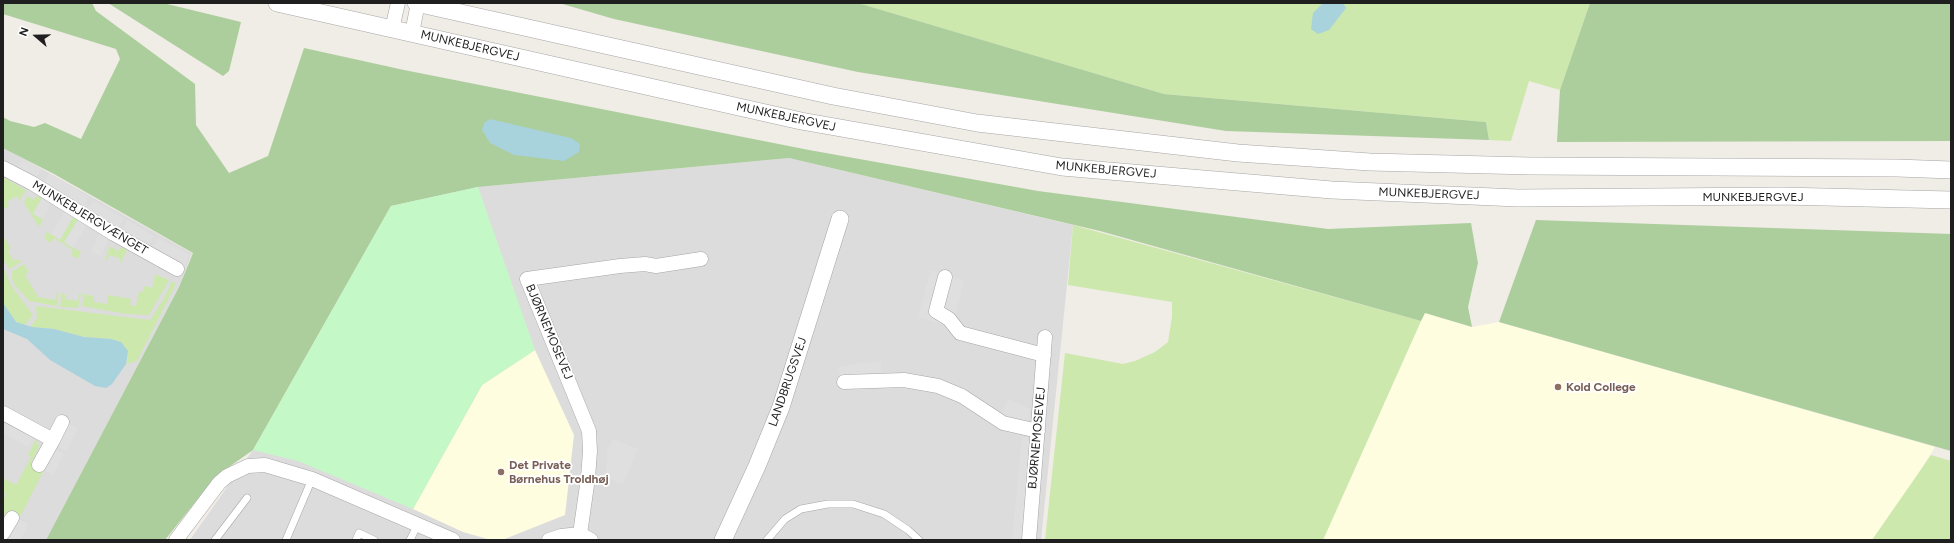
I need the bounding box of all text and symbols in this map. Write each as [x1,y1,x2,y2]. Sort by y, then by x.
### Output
north arrow [16,16,56,56]
text: N [17,26,32,38]
street label: MUNKEBJERGVEJ [419,28,521,64]
street label: MUNKEBJERGVEJ [735,99,837,135]
street label: MUNKEBJERGVEJ [1055,158,1157,182]
street label: MUNKEBJERGVÆNGET [30,178,150,258]
street label: MUNKEBJERGVEJ [1378,185,1480,203]
street label: MUNKEBJERGVEJ [1702,190,1804,204]
street label: BJØRNEMOSEVEJ [522,282,576,382]
street label: LANDBRUGSVEJ [766,336,810,428]
place label: Kold College [1566,380,1636,394]
marker: Kold College [1553,382,1563,392]
street label: BJØRNEMOSEVEJ [1025,386,1049,490]
place label: Det Private Børnehus Troldhøj [509,458,609,486]
marker: Det Private Børnehus Troldhøj [496,467,506,477]

